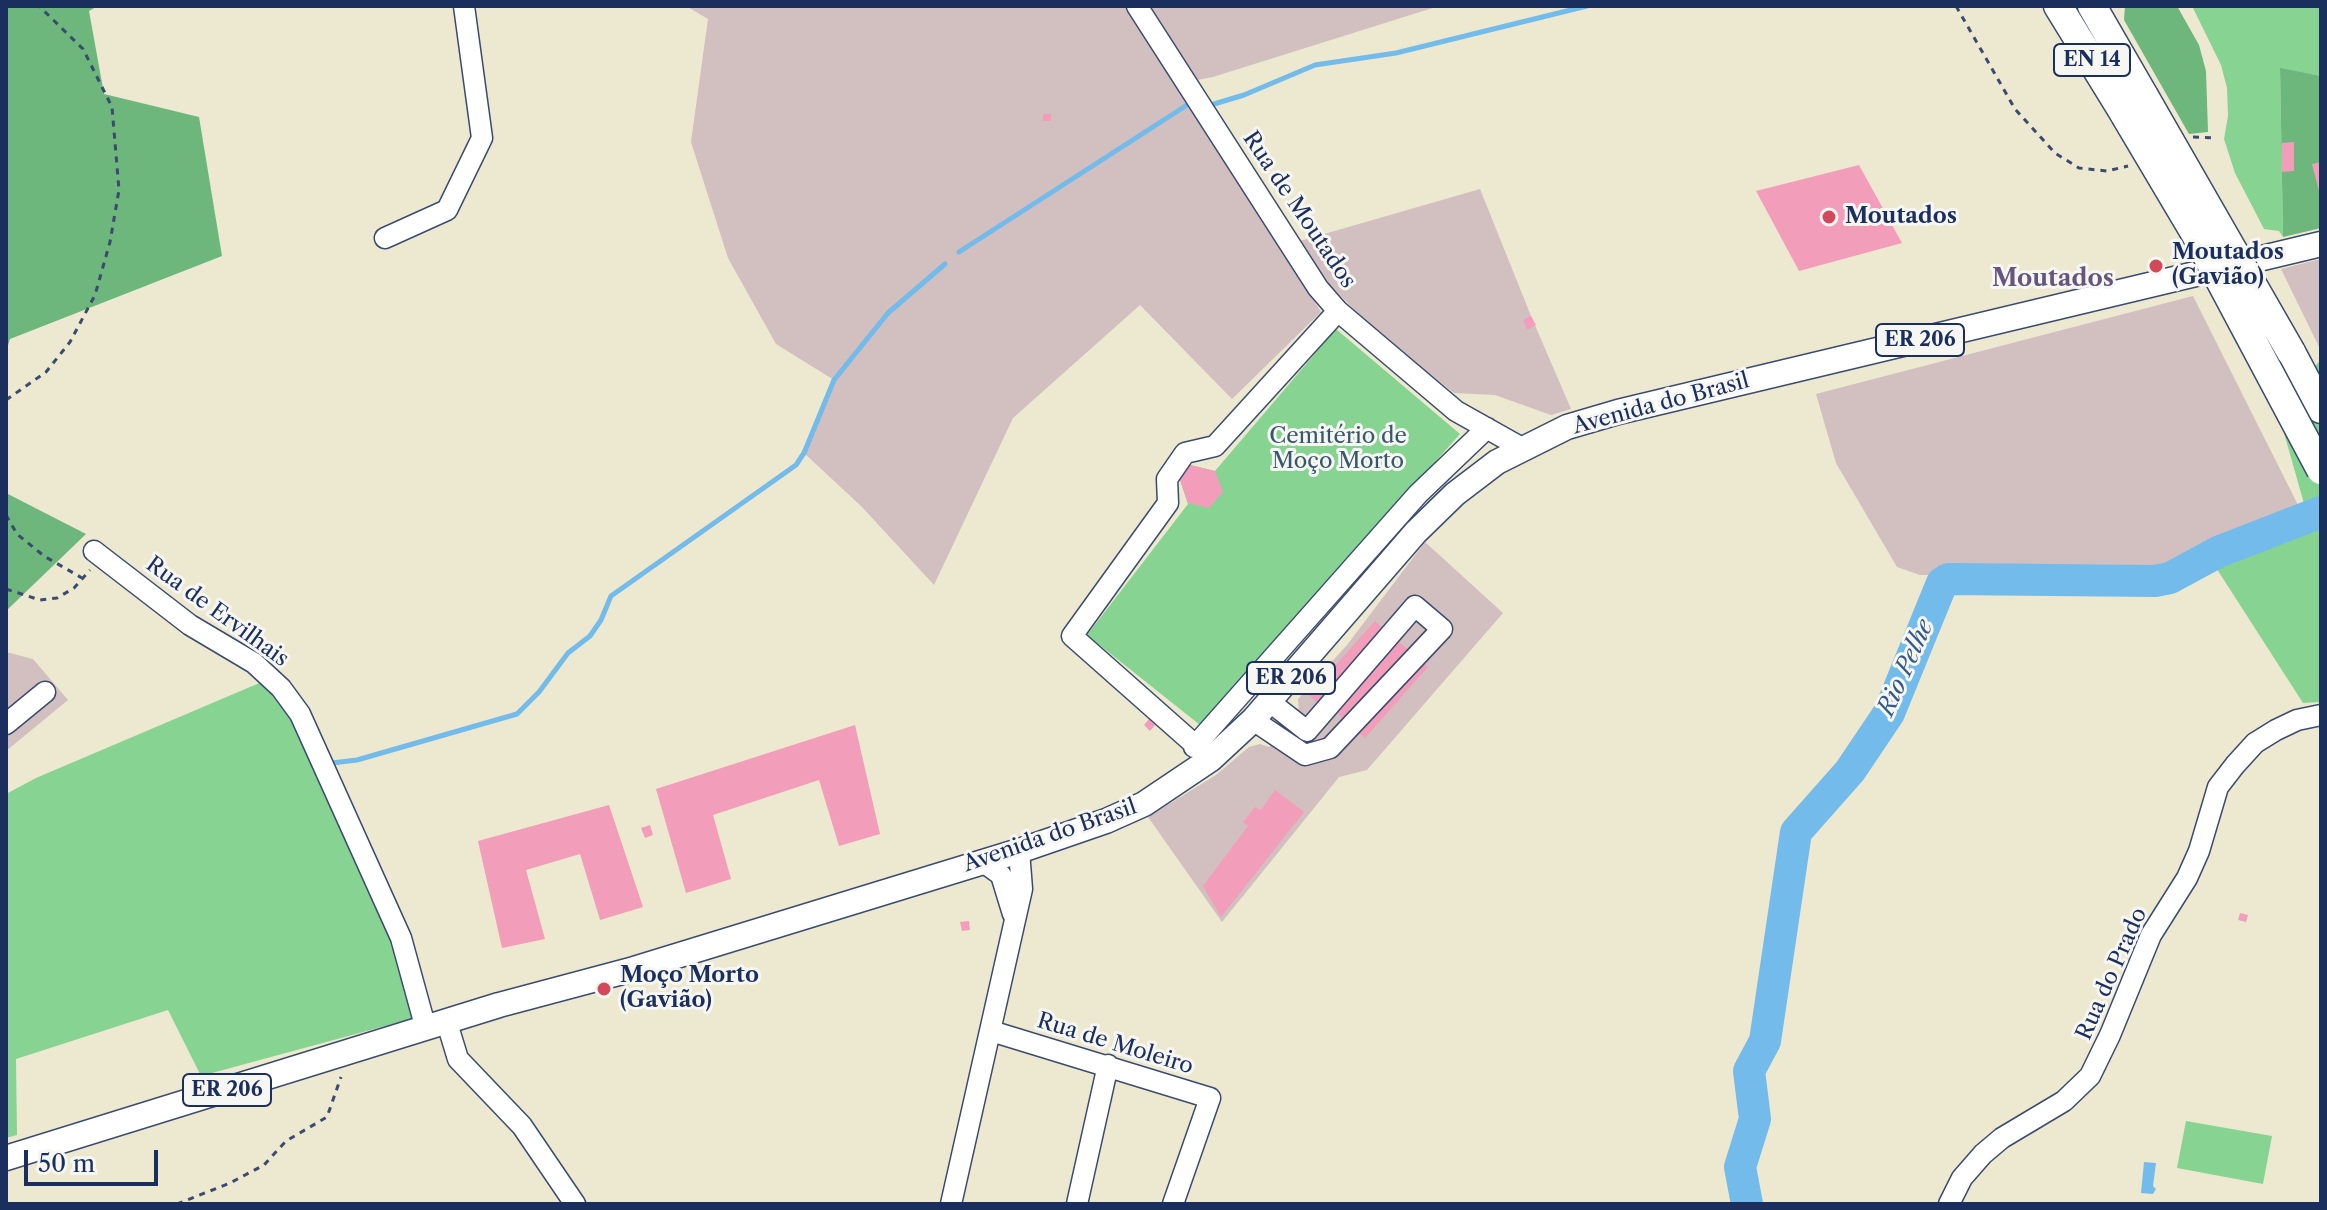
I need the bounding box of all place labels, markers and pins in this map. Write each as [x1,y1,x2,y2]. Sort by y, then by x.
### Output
place label: Moutados [1845,204,1957,230]
marker: Moutados [1820,208,1838,226]
place label: Moutados (Gavião) [2172,240,2284,292]
marker: Moutados (Gavião) [2147,257,2165,275]
place label: Moço Morto (Gavião) [620,963,759,1014]
marker: Moço Morto (Gavião) [595,980,613,998]

